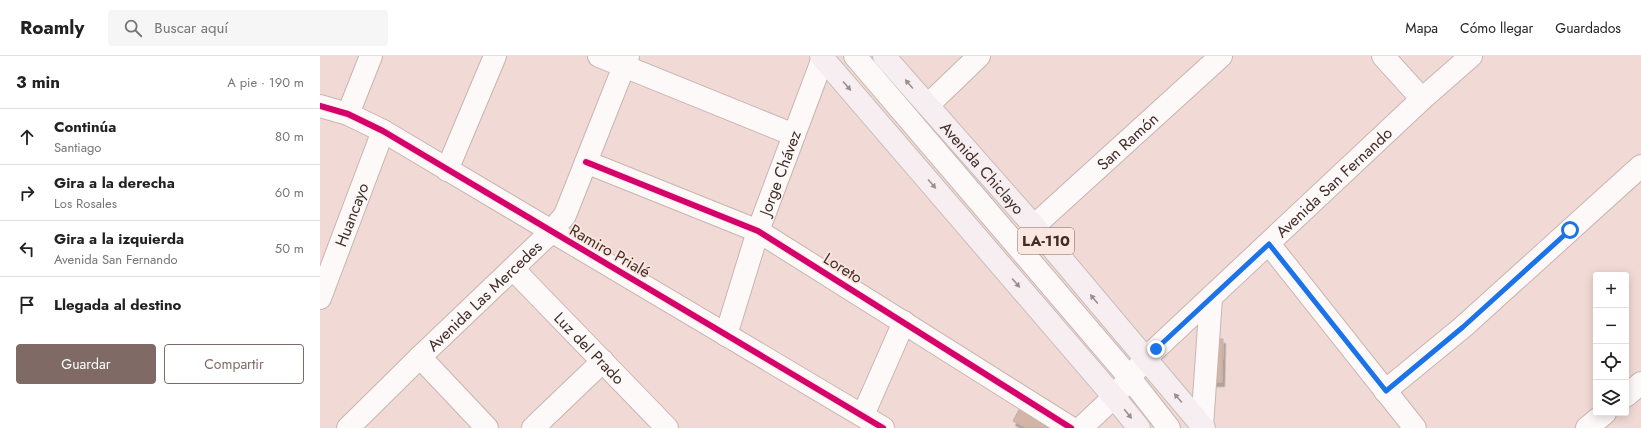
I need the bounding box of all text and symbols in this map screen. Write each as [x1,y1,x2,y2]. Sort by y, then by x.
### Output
search box [108,10,388,46]
text: Roamly [20,14,84,41]
icon: search [122,17,144,39]
text: Buscar aquí [154,17,228,39]
text: Mapa [1405,18,1438,38]
text: Cómo llegar [1460,18,1533,38]
text: Guardados [1555,18,1621,38]
text: 3 min [16,70,60,94]
text: A pie · 190 m [227,73,304,92]
one-way arrow [904,79,913,89]
one-way arrow [842,80,851,91]
street label: San Ramón [1091,107,1163,175]
text: Continúa [54,116,116,138]
street label: Avenida Chiclayo [935,116,1030,219]
street label: Avenida San Fernando [1270,121,1397,243]
icon: ahead [16,126,38,148]
street label: Jorge Chávez [753,126,807,220]
text: 80 m [275,127,304,146]
text: Santiago [54,138,101,157]
text: Gira a la derecha [54,172,175,194]
street label: Huancayo [329,179,374,250]
one-way arrow [927,179,936,189]
icon: right [16,182,38,204]
text: 60 m [275,183,304,202]
text: Los Rosales [54,194,117,213]
street label: Ramiro Prialé [565,219,655,283]
route start [1561,221,1579,239]
text: Gira a la izquierda [54,228,184,250]
road number: LA-110 [1018,228,1074,254]
street label: Avenida Las Mercedes [422,235,547,356]
icon: left [16,238,38,260]
text: 50 m [275,239,304,258]
street label: Loreto [819,247,867,289]
text: Avenida San Fernando [54,250,178,269]
map controls [1593,272,1629,416]
button: + [1593,272,1629,308]
one-way arrow [1012,277,1021,288]
icon: arrive [16,294,38,316]
text: Llegada al destino [54,294,181,316]
one-way arrow [1090,294,1099,304]
street label: Luz del Prado [549,307,630,390]
button: − [1593,308,1629,344]
route end [1147,340,1165,358]
button: Guardar [16,344,156,384]
button: Compartir [164,344,304,384]
button: locate [1593,344,1629,380]
button: layers [1593,380,1629,416]
one-way arrow [1174,393,1183,404]
one-way arrow [1124,408,1132,419]

